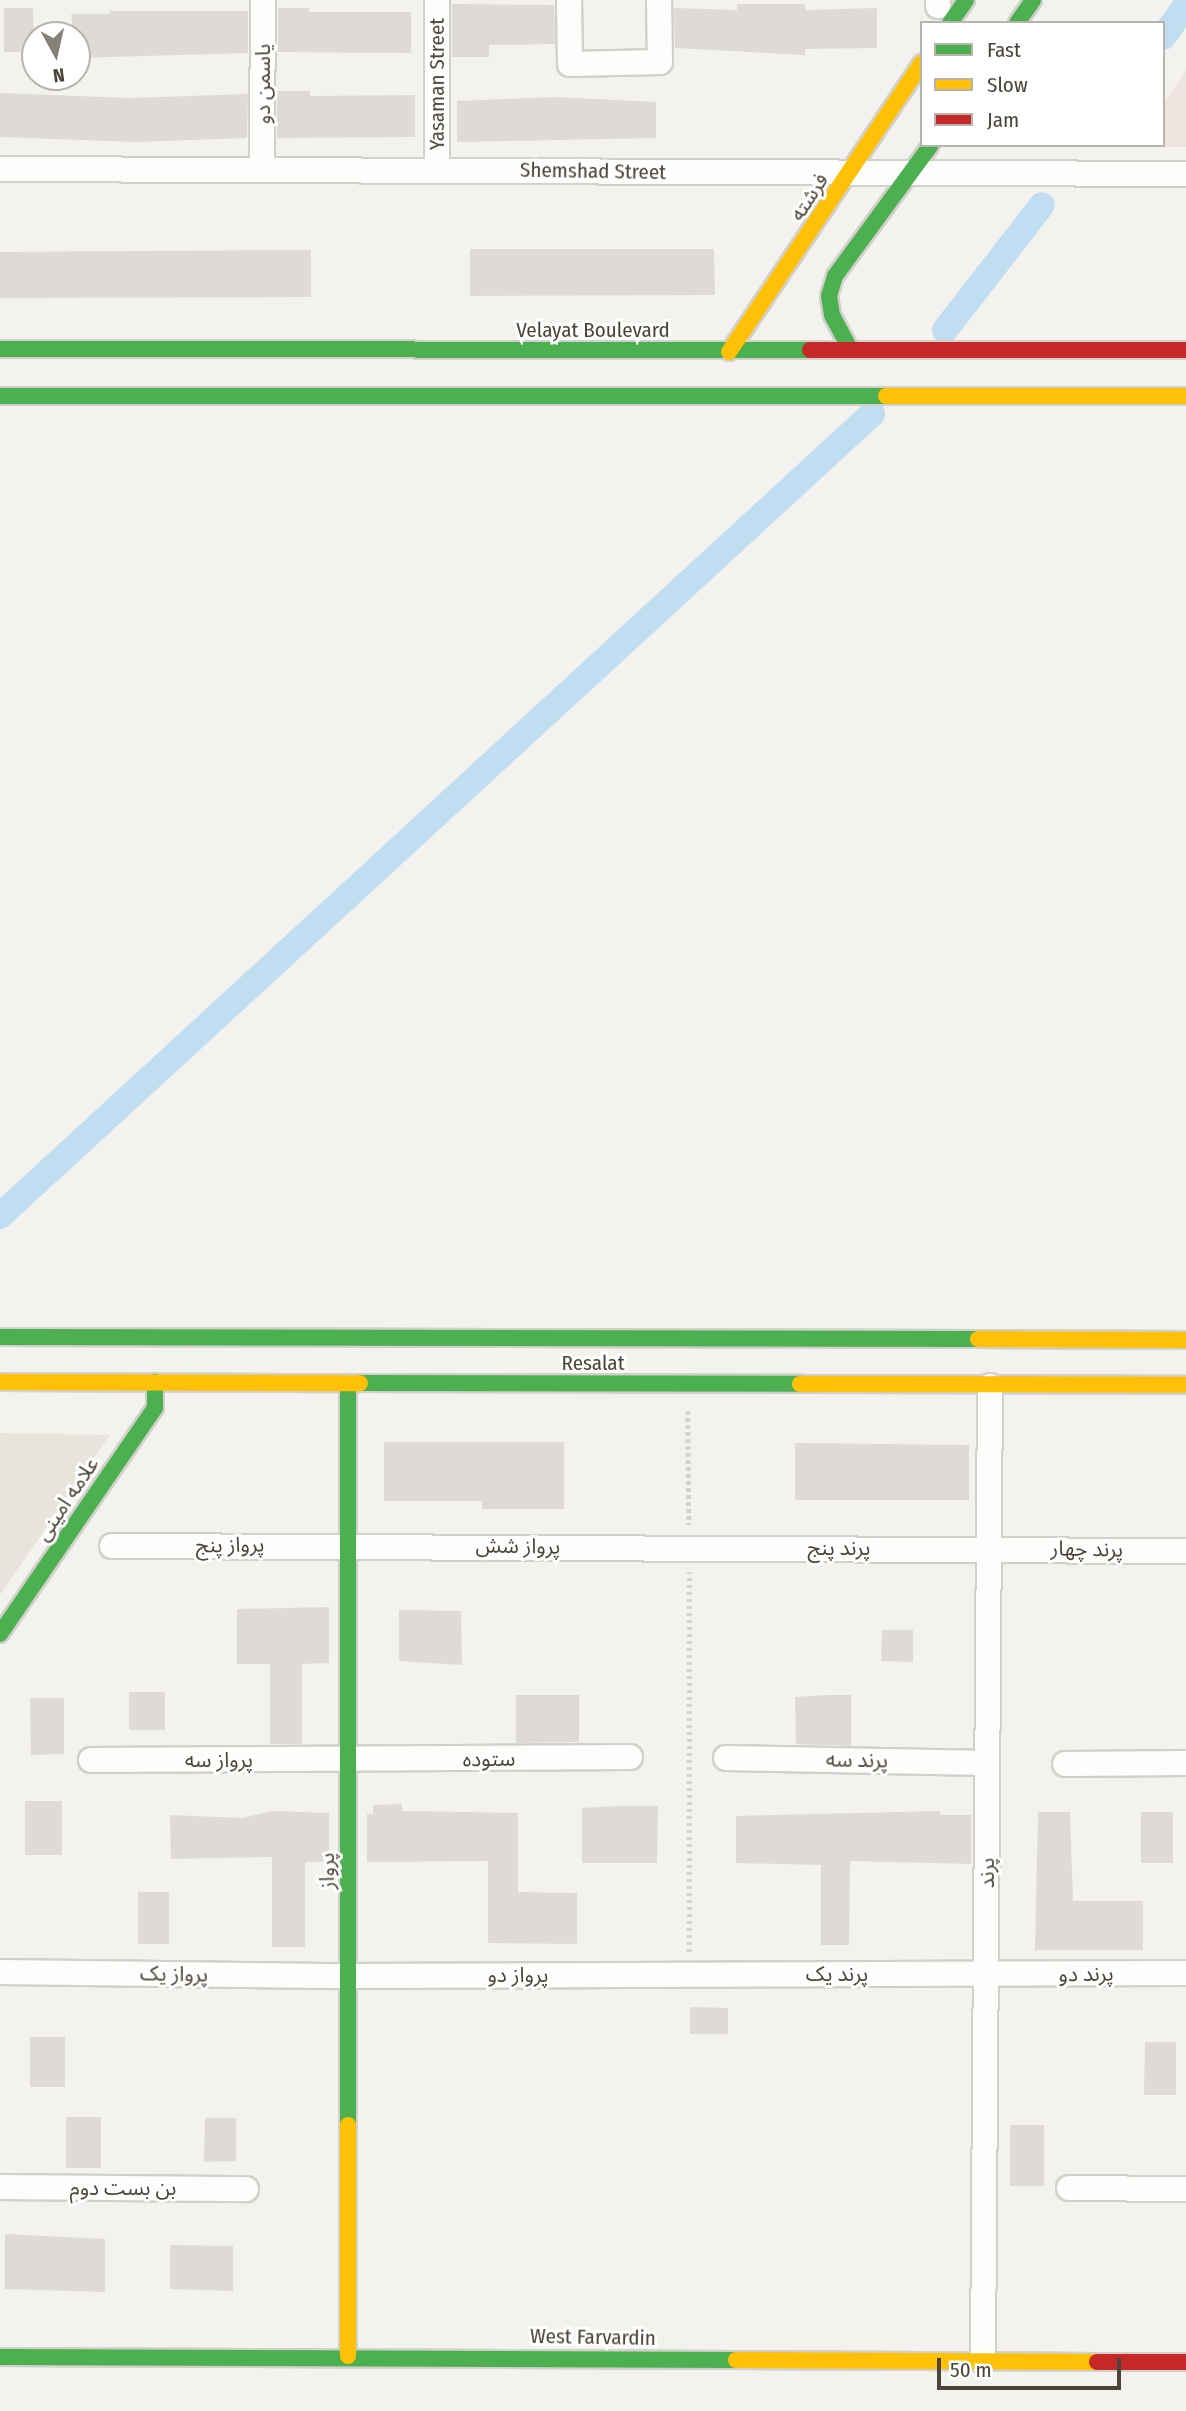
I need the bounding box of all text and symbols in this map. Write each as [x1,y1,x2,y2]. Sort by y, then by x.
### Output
street label: Yasaman Street [424,18,450,150]
north arrow [21,21,91,91]
legend [920,21,1165,147]
text: Fast [987,37,1021,63]
street label: یاسمن دو [250,44,276,124]
text: N [51,63,66,87]
text: Slow [987,72,1028,98]
text: Jam [987,107,1019,133]
street label: Shemshad Street [520,157,666,185]
street label: فرشته [784,169,834,225]
street label: Velayat Boulevard [516,317,670,343]
street label: Resalat [562,1350,624,1376]
street label: علامه امینی [30,1452,104,1546]
street label: پرواز پنج [195,1532,265,1558]
street label: پرواز شش [475,1533,561,1559]
street label: پرند پنج [808,1535,870,1561]
street label: پرند چهار [1051,1536,1123,1562]
street label: ستوده [462,1746,516,1772]
street label: پرواز سه [185,1747,253,1773]
street label: پرند سه [826,1747,888,1773]
street label: پرواز [314,1853,340,1889]
street label: پرند [974,1858,1000,1888]
street label: پرواز یک [140,1961,208,1987]
street label: پرند یک [806,1961,868,1987]
street label: پرند دو [1058,1961,1114,1987]
street label: پرواز دو [487,1962,549,1988]
street label: بن بست دوم [70,2175,176,2201]
street label: West Farvardin [530,2323,656,2351]
scale bar [941,2344,1125,2388]
text: 50 m [950,2357,992,2383]

